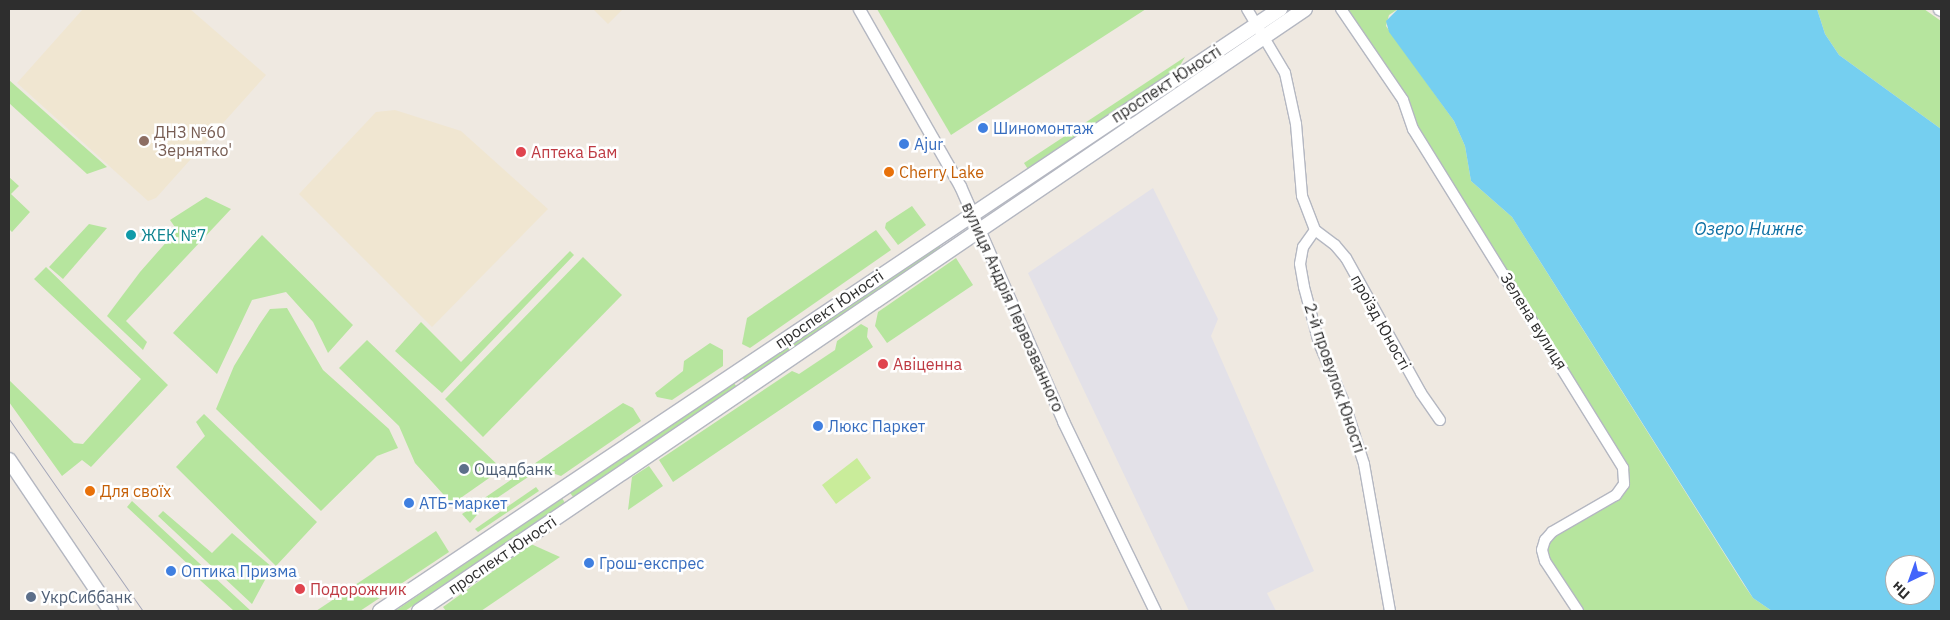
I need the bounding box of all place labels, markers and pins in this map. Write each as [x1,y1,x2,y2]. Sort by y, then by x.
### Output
place label: Шиномонтаж [993,118,1094,138]
place label: ДНЗ №60 'Зернятко' [154,122,232,160]
marker: Шиномонтаж [977,122,989,134]
place label: Ajur [914,134,943,154]
marker: ДНЗ №60 'Зернятко' [138,135,150,147]
marker: Ajur [898,138,910,150]
place label: Аптека Бам [531,142,617,162]
marker: Аптека Бам [515,146,527,158]
place label: Cherry Lake [899,162,984,182]
marker: Cherry Lake [883,166,895,178]
place label: ЖЕК №7 [141,225,206,245]
marker: ЖЕК №7 [125,229,137,241]
place label: Авіценна [893,354,962,374]
marker: Авіценна [877,358,889,370]
place label: Люкс Паркет [828,416,925,436]
marker: Люкс Паркет [812,420,824,432]
place label: Ощадбанк [474,459,553,479]
marker: Ощадбанк [458,463,470,475]
place label: Для своїх [100,481,171,501]
marker: Для своїх [84,485,96,497]
place label: АТБ-маркет [419,493,508,513]
marker: АТБ-маркет [403,497,415,509]
place label: Грош-експрес [599,553,704,573]
marker: Грош-експрес [583,557,595,569]
place label: Оптика Призма [181,561,297,581]
marker: Оптика Призма [165,565,177,577]
place label: Подорожник [310,579,406,599]
marker: Подорожник [294,583,306,595]
place label: УкрСиббанк [41,587,132,607]
marker: УкрСиббанк [25,591,37,603]

